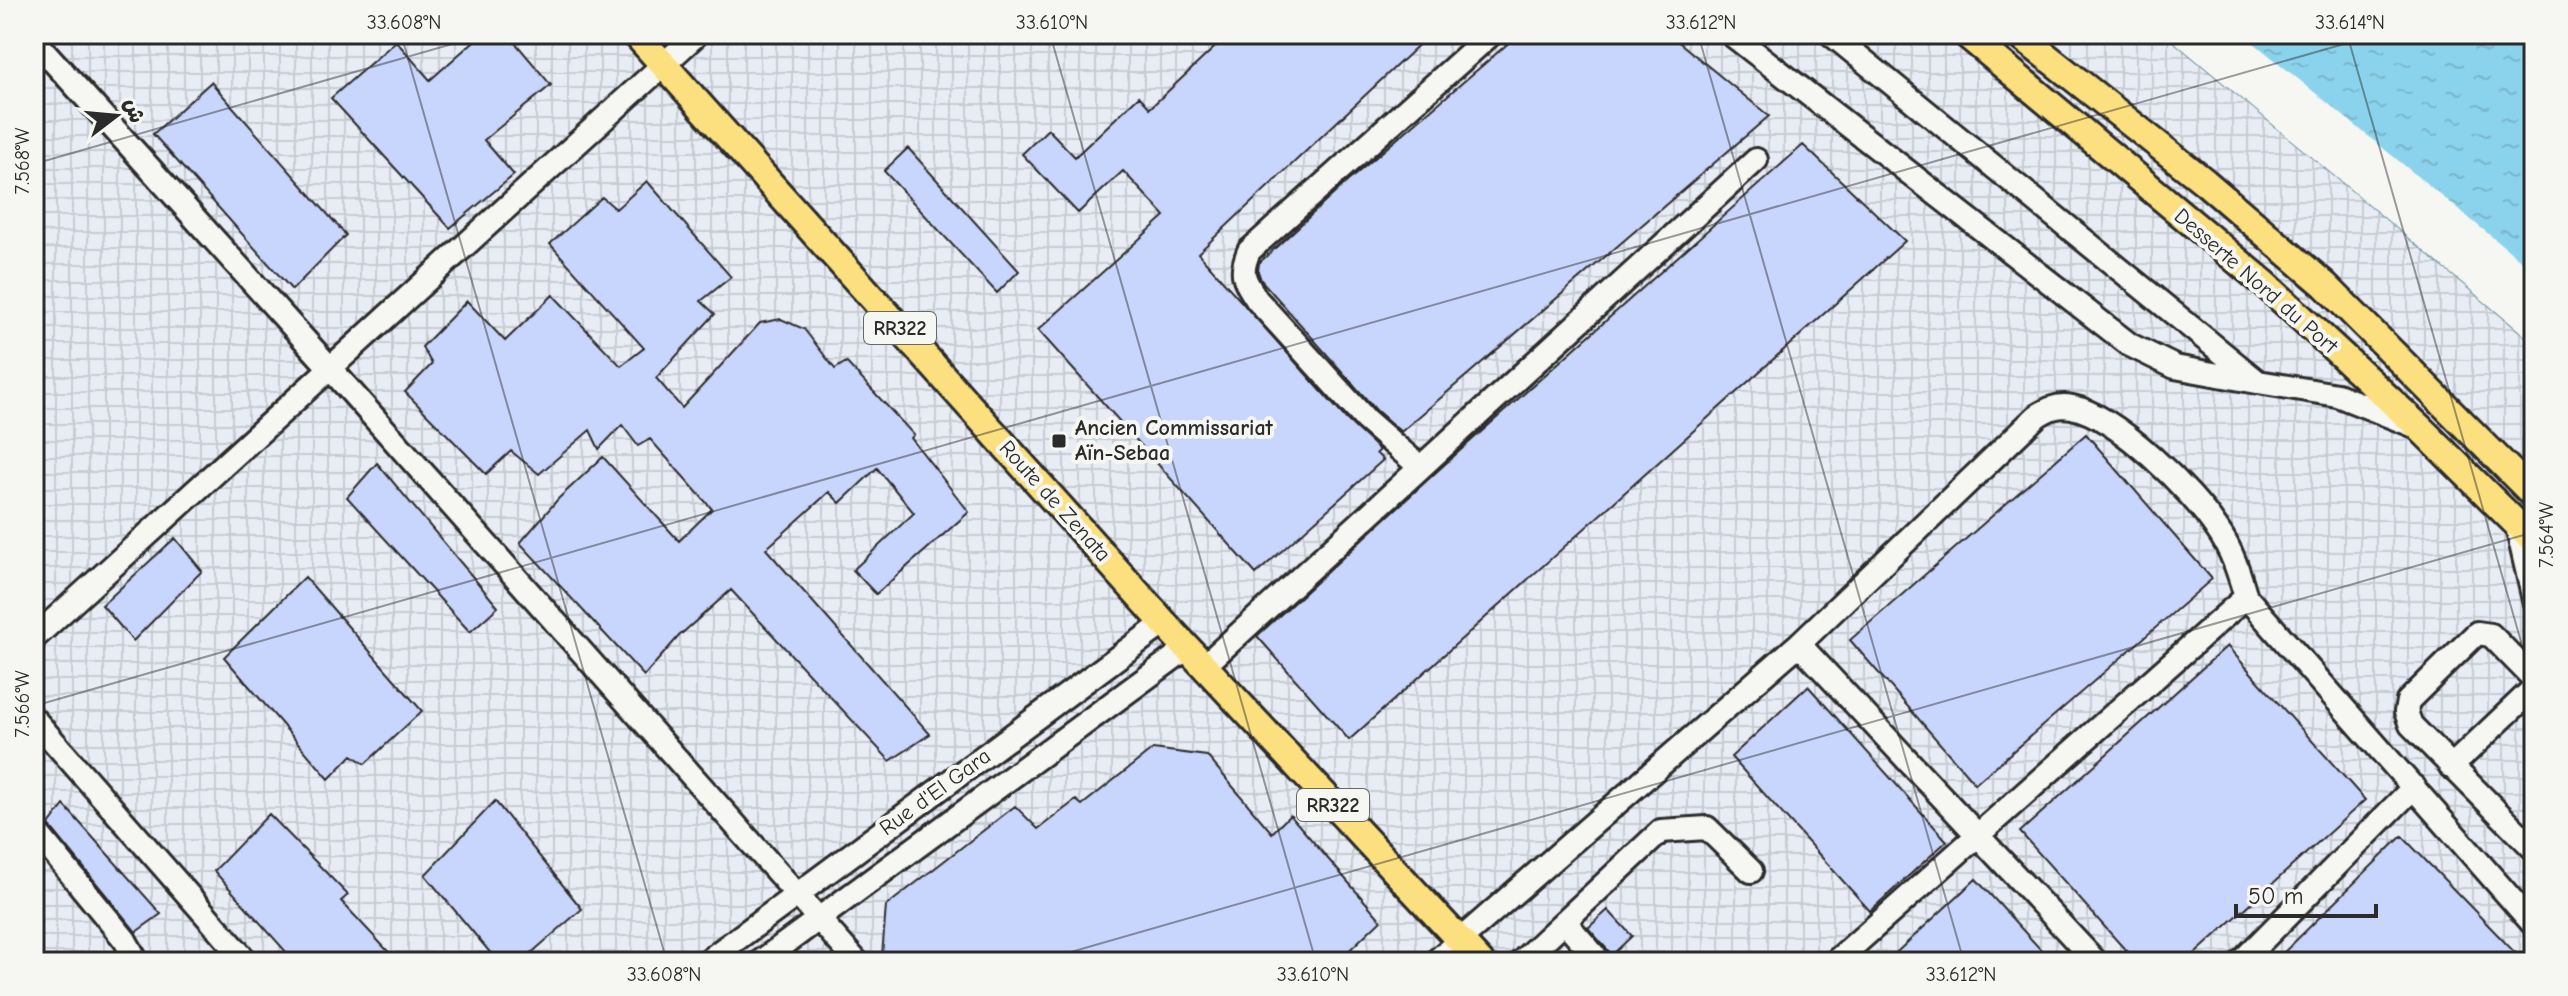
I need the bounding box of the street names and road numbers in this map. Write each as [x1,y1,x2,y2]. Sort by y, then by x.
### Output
street label: Desserte Nord du Port [2169,203,2344,360]
road number: RR322 [864,312,936,344]
street label: Route de Zenata [994,435,1116,567]
street label: Rue d'El Gara [874,743,996,841]
road number: RR322 [1297,789,1369,821]

